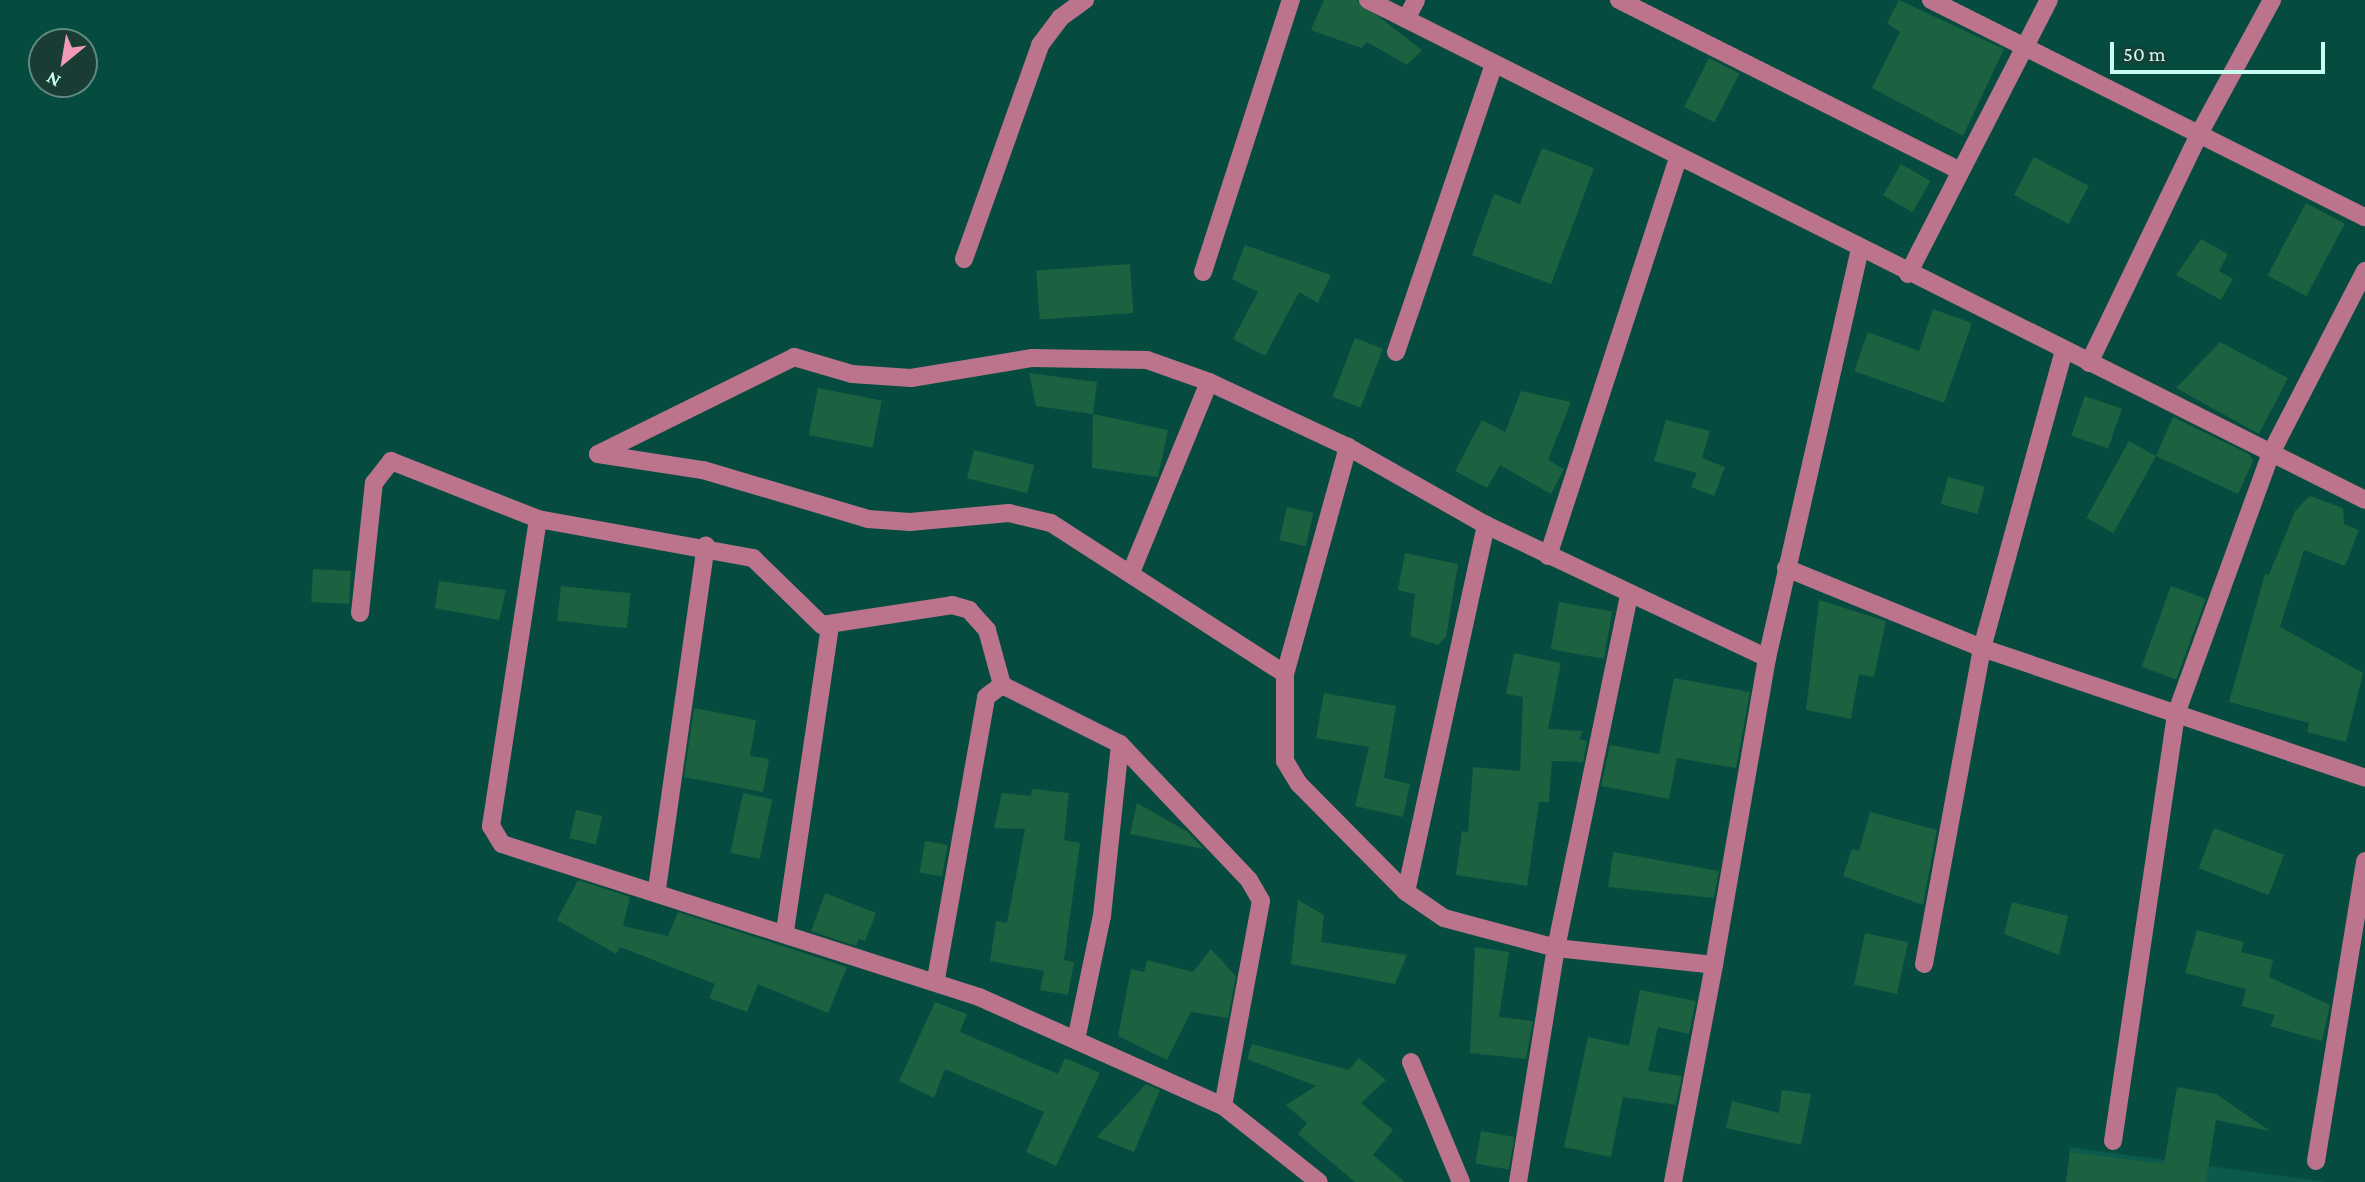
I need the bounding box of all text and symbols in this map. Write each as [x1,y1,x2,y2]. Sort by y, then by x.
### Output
north arrow [28,28,98,98]
scale bar [2113,28,2328,72]
text: 50 m [2123,42,2166,66]
text: N [42,68,64,92]

